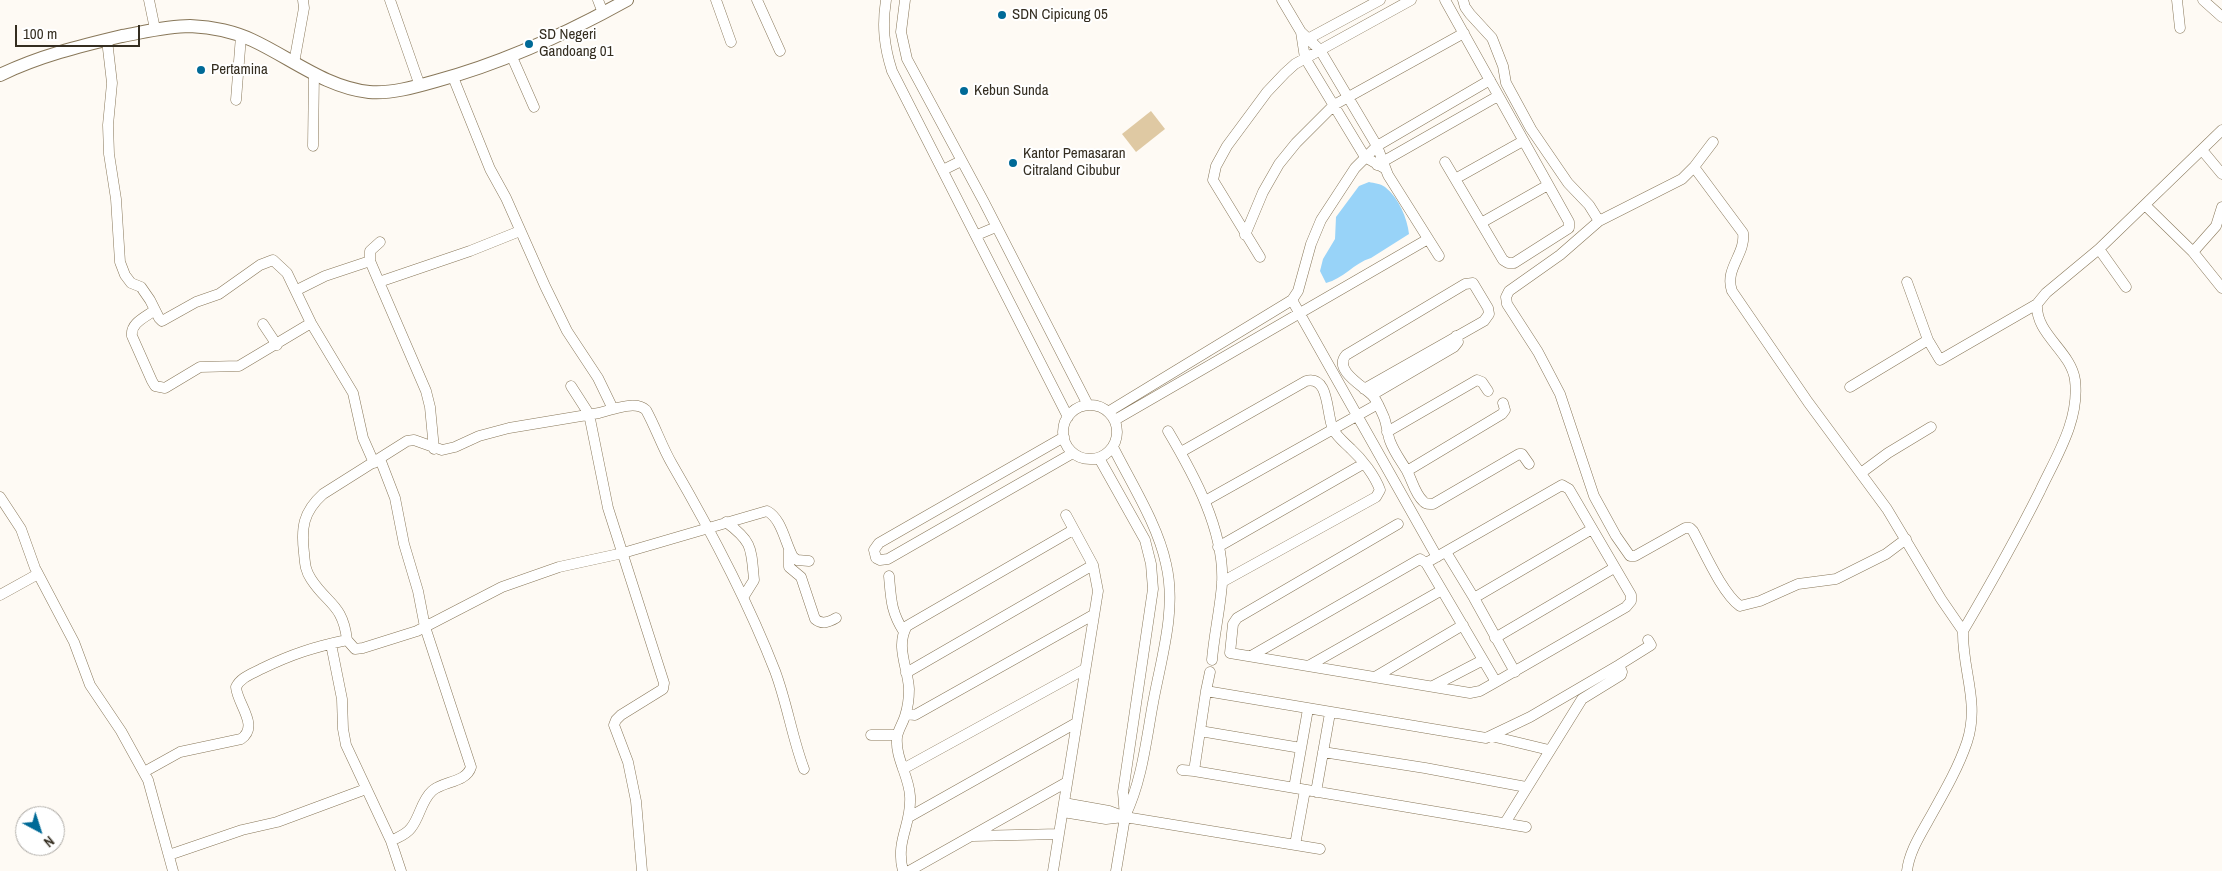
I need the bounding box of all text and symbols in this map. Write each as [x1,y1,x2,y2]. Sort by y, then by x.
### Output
place label: SDN Cipicung 05 [1012,6,1108,24]
marker: SDN Cipicung 05 [996,9,1008,21]
scale bar [18,15,142,47]
text: 100 m [23,23,57,44]
place label: SD Negeri Gandoang 01 [539,26,614,61]
marker: SD Negeri Gandoang 01 [523,38,535,50]
place label: Pertamina [211,61,268,79]
marker: Pertamina [195,64,207,76]
place label: Kebun Sunda [974,82,1049,100]
marker: Kebun Sunda [958,85,970,97]
place label: Kantor Pemasaran Citraland Cibubur [1023,145,1126,180]
marker: Kantor Pemasaran Citraland Cibubur [1007,157,1019,169]
north arrow [15,806,65,856]
text: N [40,832,58,851]

